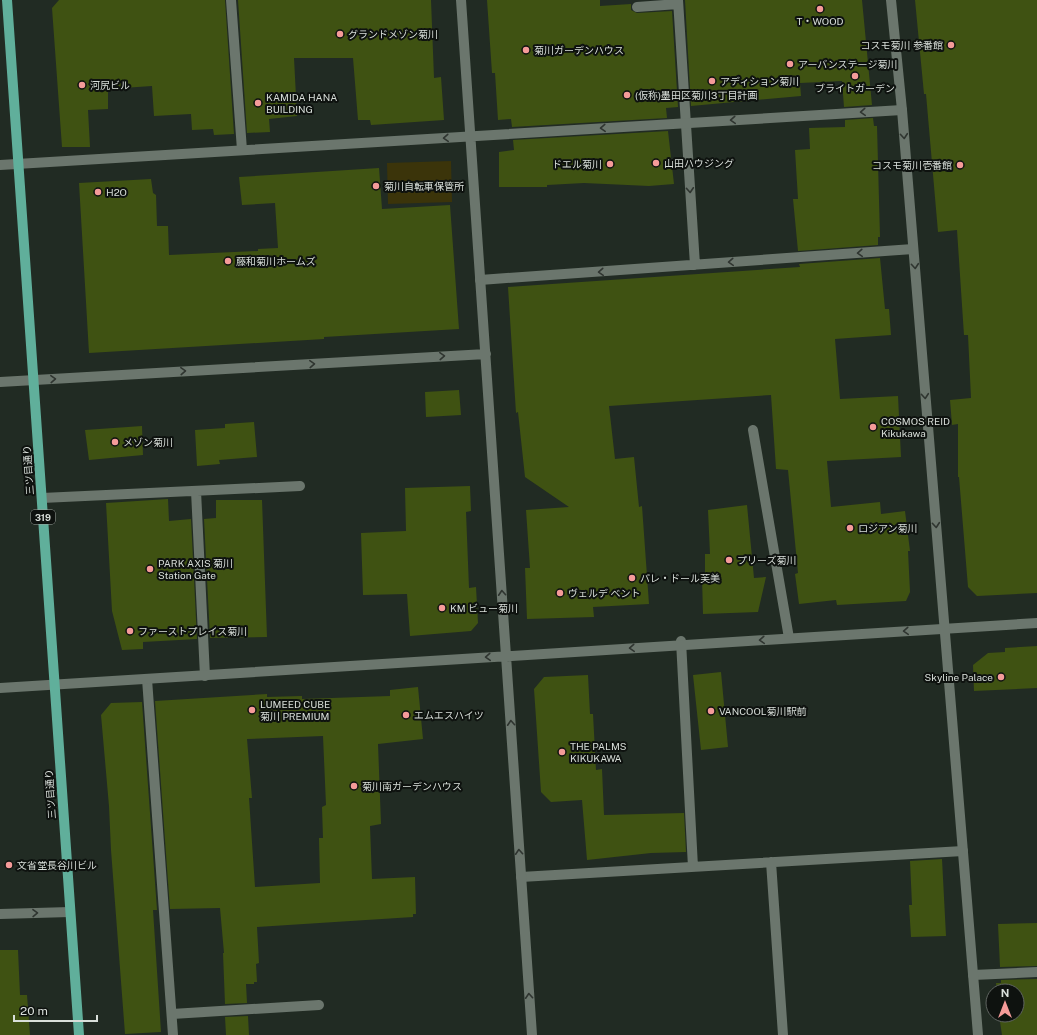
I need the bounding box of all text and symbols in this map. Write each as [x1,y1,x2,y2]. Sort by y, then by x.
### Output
marker: T・WOOD [815,4,825,14]
place label: T・WOOD [797,15,844,27]
place label: グランドメゾン菊川 [348,28,438,40]
marker: グランドメゾン菊川 [335,29,345,39]
place label: コスモ菊川 参番館 [861,39,943,51]
marker: コスモ菊川 参番館 [946,40,956,50]
place label: 菊川ガーデンハウス [534,44,624,56]
marker: 菊川ガーデンハウス [521,45,531,55]
place label: アーバンステージ菊川 [798,58,897,70]
marker: アーバンステージ菊川 [785,59,795,69]
marker: ブライトガーデン [850,71,860,81]
place label: アディション菊川 [720,75,799,87]
marker: アディション菊川 [707,76,717,86]
place label: 河尻ビル [90,79,130,91]
marker: 河尻ビル [77,80,87,90]
place label: ブライトガーデン [815,82,895,94]
place label: (仮称)墨田区菊川3丁目計画 [635,89,757,101]
marker: (仮称)墨田区菊川3丁目計画 [622,90,632,100]
place label: KAMIDA HANA BUILDING [266,91,337,115]
marker: KAMIDA HANA BUILDING [253,98,263,108]
one-way arrow [860,108,866,117]
one-way arrow [730,116,736,125]
one-way arrow [600,124,606,133]
one-way arrow [443,133,449,142]
one-way arrow [899,133,908,139]
place label: 山田ハウジング [664,157,734,169]
place label: ドエル菊川 [552,158,602,170]
marker: 山田ハウジング [651,158,661,168]
marker: ドエル菊川 [605,159,615,169]
place label: コスモ菊川壱番館 [872,159,952,171]
marker: コスモ菊川壱番館 [955,160,965,170]
place label: 菊川自転車保管所 [384,180,464,192]
marker: 菊川自転車保管所 [371,181,381,191]
place label: H2O [106,186,127,198]
marker: H2O [93,187,103,197]
one-way arrow [686,187,695,193]
one-way arrow [857,249,863,258]
place label: 藤和菊川ホームズ [236,255,316,267]
marker: 藤和菊川ホームズ [223,256,233,266]
one-way arrow [728,258,734,267]
one-way arrow [910,263,919,269]
one-way arrow [598,267,604,276]
one-way arrow [439,352,445,361]
one-way arrow [309,359,315,368]
one-way arrow [180,367,186,376]
one-way arrow [50,375,56,384]
one-way arrow [921,392,930,399]
place label: COSMOS REID Kikukawa [881,415,950,439]
marker: COSMOS REID Kikukawa [868,422,878,432]
place label: メゾン菊川 [123,436,173,448]
marker: メゾン菊川 [110,437,120,447]
street label: 三ツ目通り [20,445,36,495]
road number: 319 [31,510,55,524]
place label: ロジアン菊川 [858,522,918,534]
one-way arrow [931,522,940,528]
marker: ロジアン菊川 [845,523,855,533]
place label: プリーズ菊川 [737,554,797,566]
marker: プリーズ菊川 [724,555,734,565]
place label: PARK AXIS 菊川 Station Gate [158,557,233,581]
marker: PARK AXIS 菊川 Station Gate [145,564,155,574]
place label: パレ・ドール芙美 [640,572,720,584]
marker: パレ・ドール芙美 [627,573,637,583]
place label: ヴェルデ ベント [568,587,640,599]
marker: ヴェルデ ベント [555,588,565,598]
one-way arrow [497,590,506,596]
place label: KM ビュー菊川 [450,602,518,614]
marker: KM ビュー菊川 [437,603,447,613]
place label: ファーストプレイス菊川 [138,625,247,637]
marker: ファーストプレイス菊川 [125,626,135,636]
one-way arrow [903,627,909,635]
one-way arrow [759,636,765,645]
one-way arrow [629,644,635,653]
one-way arrow [485,653,492,662]
place label: Skyline Palace [925,671,993,683]
marker: Skyline Palace [996,672,1006,682]
place label: LUMEED CUBE 菊川 PREMIUM [260,698,330,722]
marker: LUMEED CUBE 菊川 PREMIUM [247,705,257,715]
place label: VANCOOL菊川駅前 [719,705,807,717]
marker: VANCOOL菊川駅前 [706,706,716,716]
place label: エムエスハイツ [414,709,484,721]
marker: エムエスハイツ [401,710,411,720]
one-way arrow [506,720,515,726]
place label: THE PALMS KIKUKAWA [570,740,627,764]
marker: THE PALMS KIKUKAWA [557,747,567,757]
street label: 三ツ目通り [42,769,58,819]
place label: 菊川南ガーデンハウス [362,780,462,792]
marker: 菊川南ガーデンハウス [349,781,359,791]
one-way arrow [515,849,524,855]
place label: 文省堂長谷川ビル [17,859,97,871]
marker: 文省堂長谷川ビル [4,860,14,870]
one-way arrow [32,909,38,917]
north arrow [985,983,1025,1023]
text: N [1001,987,1009,999]
one-way arrow [525,993,534,999]
scale bar [14,997,97,1023]
text: 20 m [20,1004,48,1018]

